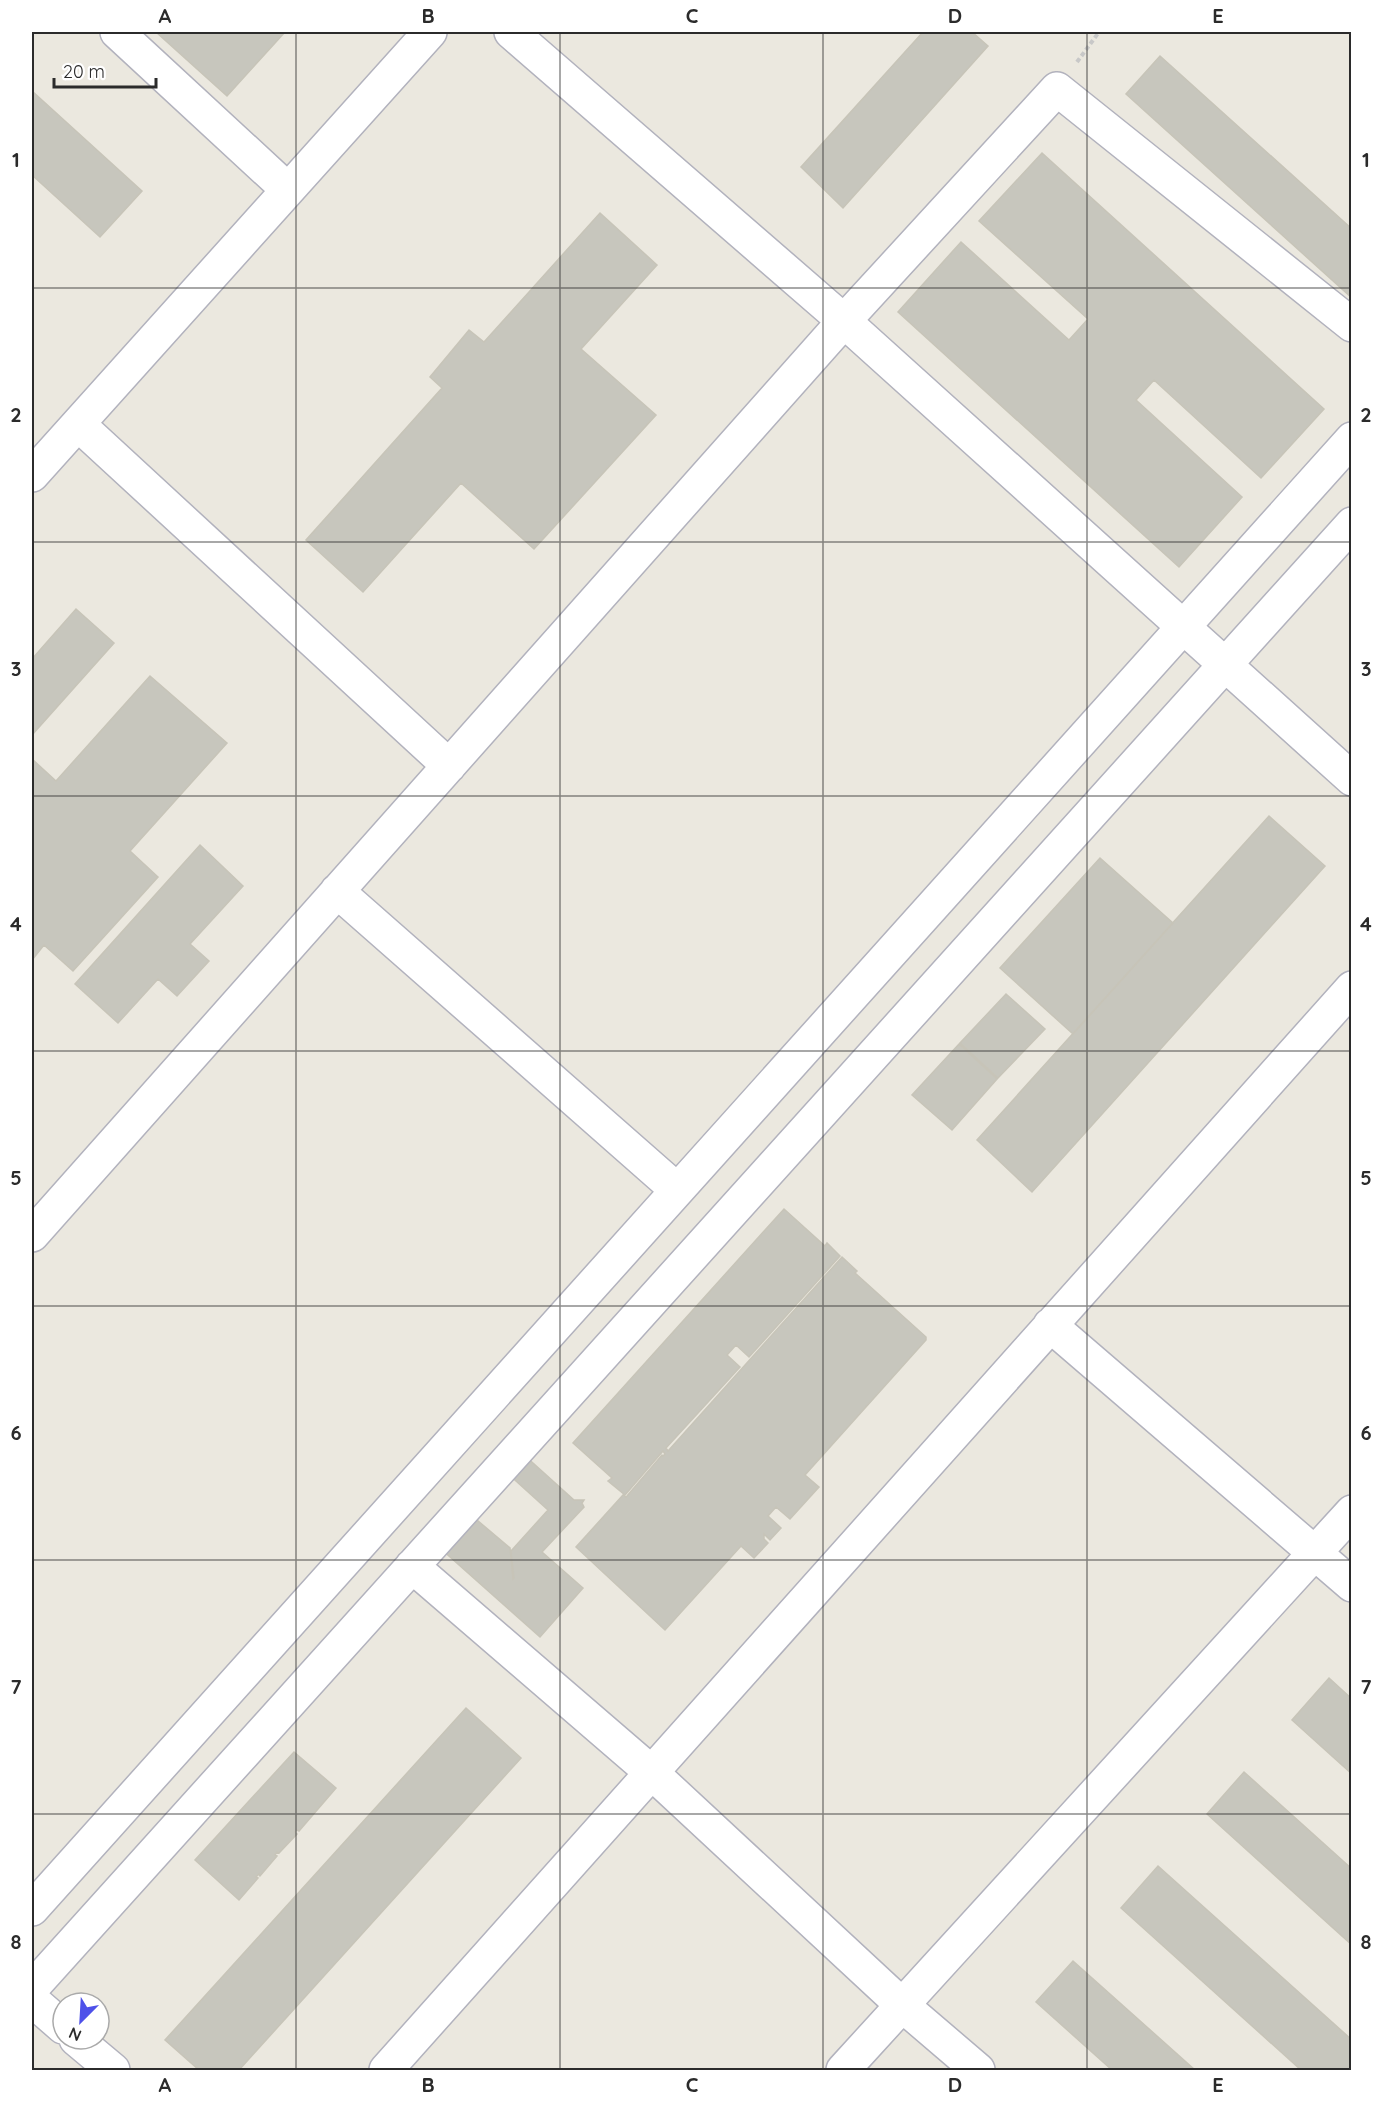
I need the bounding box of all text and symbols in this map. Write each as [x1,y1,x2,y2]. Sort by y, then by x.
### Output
text: A [159,3,172,28]
text: B [421,3,435,28]
text: C [686,3,699,28]
text: D [948,3,962,28]
text: E [1212,3,1224,28]
scale bar [54,51,156,89]
text: 20 m [63,60,105,83]
text: 1 [12,147,20,172]
text: 1 [1362,147,1370,172]
text: 2 [10,402,22,427]
text: 2 [1360,402,1372,427]
text: 3 [11,656,21,681]
text: 3 [1361,656,1371,681]
text: 4 [10,911,22,936]
text: 4 [1360,911,1372,936]
text: 5 [10,1165,22,1190]
text: 5 [1360,1165,1372,1190]
text: 6 [10,1420,22,1445]
text: 6 [1360,1420,1372,1445]
text: 7 [11,1674,22,1699]
text: 7 [1361,1674,1372,1699]
text: 8 [11,1929,22,1954]
text: 8 [1361,1929,1372,1954]
north arrow [51,1991,111,2051]
text: N [65,2023,84,2046]
text: A [159,2072,172,2097]
text: B [421,2072,435,2097]
text: C [686,2072,699,2097]
text: D [948,2072,962,2097]
text: E [1212,2072,1224,2097]

